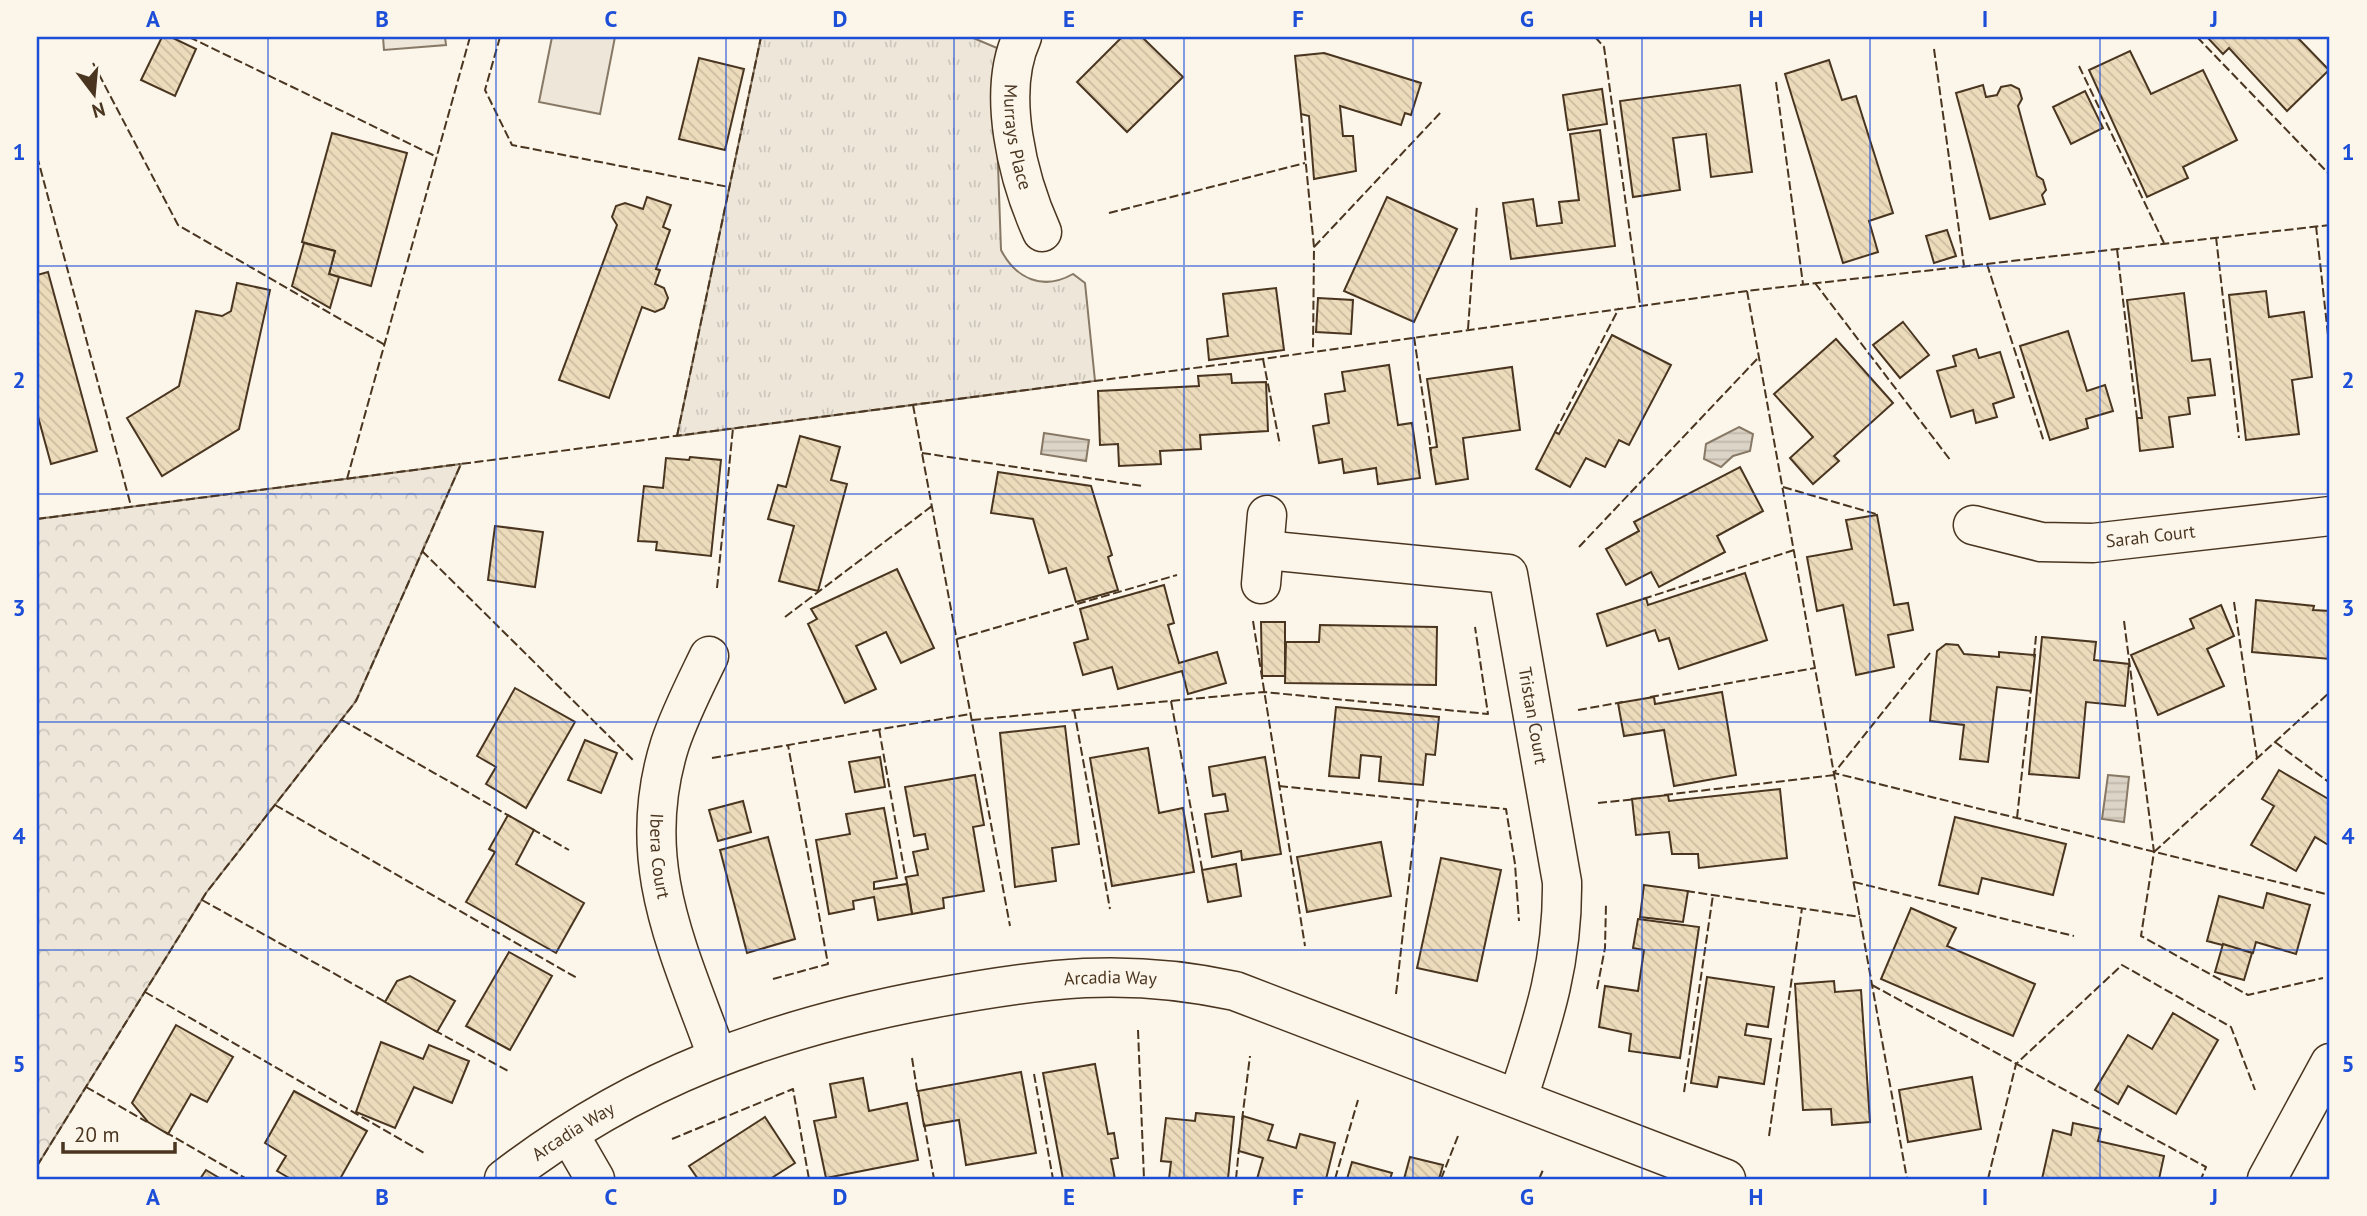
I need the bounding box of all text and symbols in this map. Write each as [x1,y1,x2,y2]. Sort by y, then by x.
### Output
text: A [146,4,160,33]
text: B [375,4,389,33]
text: C [605,4,618,33]
text: D [833,4,847,33]
text: E [1063,4,1075,33]
text: F [1292,4,1304,33]
text: G [1520,4,1534,33]
text: H [1749,4,1763,33]
text: I [1982,4,1988,33]
text: J [2209,4,2218,33]
north arrow [60,60,130,130]
street label: Murrays Place [999,83,1037,193]
text: N [89,97,108,124]
text: 1 [12,137,26,166]
text: 1 [2341,137,2355,166]
text: 2 [12,365,26,394]
text: 2 [2341,365,2355,394]
street label: Sarah Court [2104,519,2196,552]
text: 3 [12,593,26,622]
text: 3 [2341,593,2355,622]
street label: Tristan Court [1514,665,1553,766]
street label: Ibera Court [645,813,676,901]
text: 4 [12,821,26,850]
text: 4 [2341,821,2355,850]
street label: Arcadia Way [1063,965,1158,990]
text: 5 [12,1049,26,1078]
text: 5 [2341,1049,2355,1078]
street label: Arcadia Way [527,1096,619,1166]
scale bar [63,1111,175,1155]
text: 20 m [74,1121,120,1148]
text: A [146,1182,160,1211]
text: B [375,1182,389,1211]
text: C [605,1182,618,1211]
text: D [833,1182,847,1211]
text: E [1063,1182,1075,1211]
text: F [1292,1182,1304,1211]
text: G [1520,1182,1534,1211]
text: H [1749,1182,1763,1211]
text: I [1982,1182,1988,1211]
text: J [2209,1182,2218,1211]

